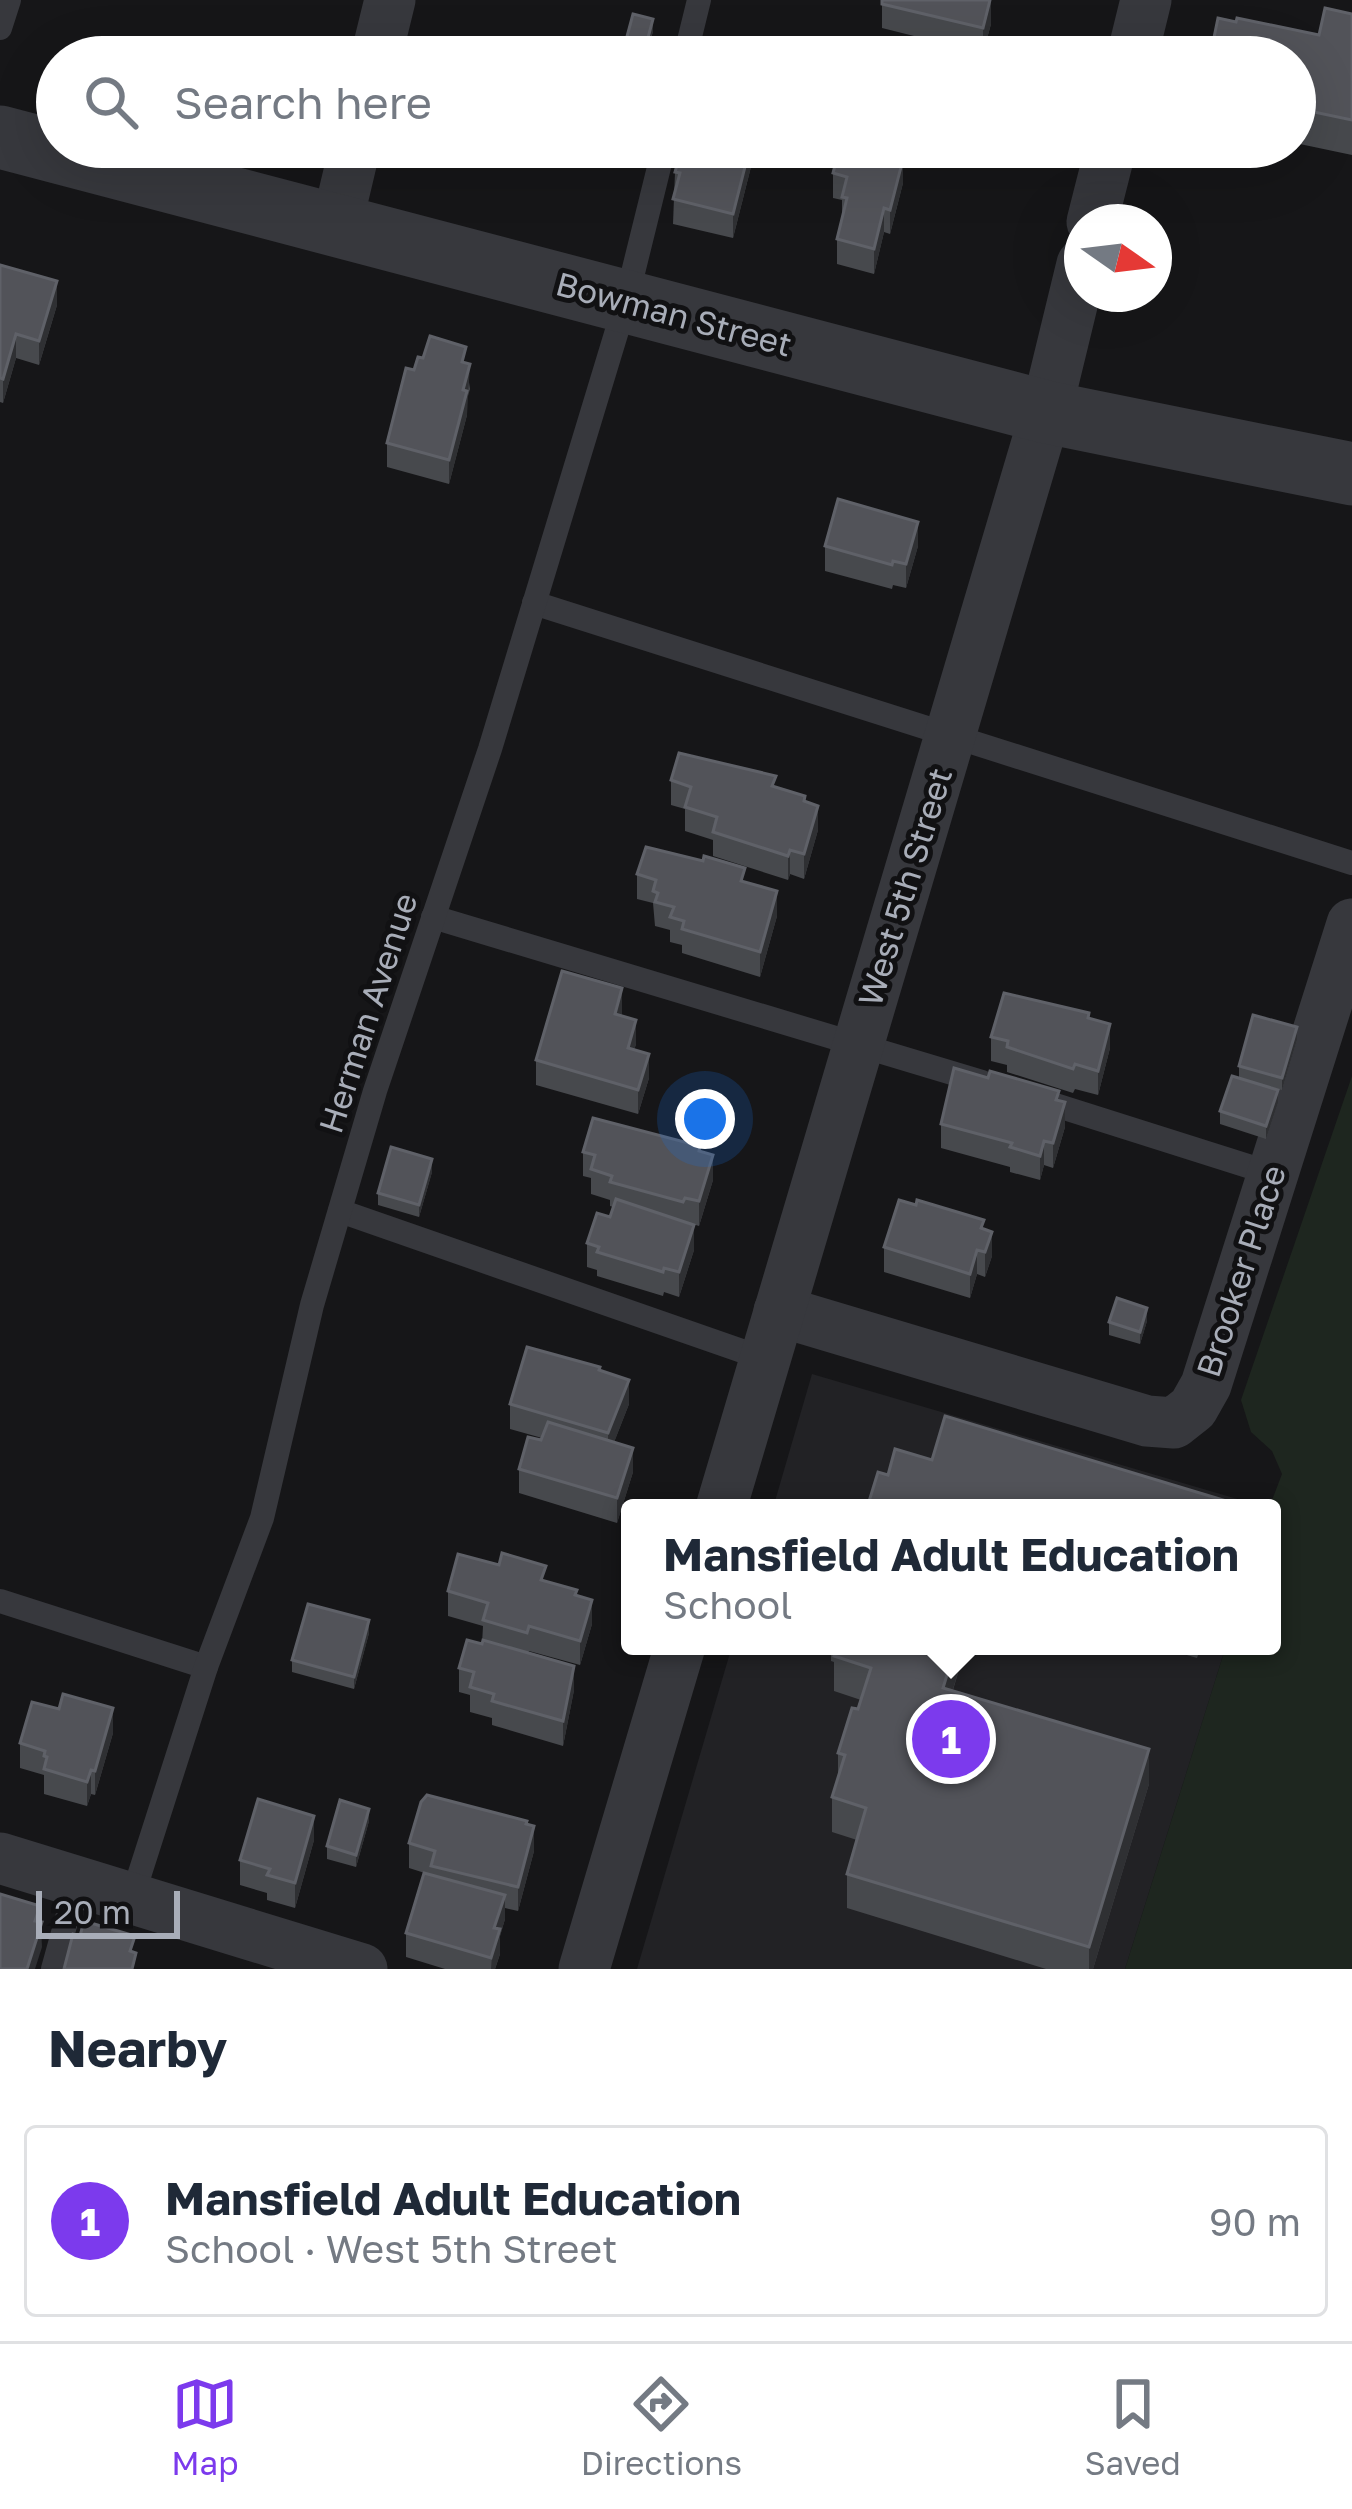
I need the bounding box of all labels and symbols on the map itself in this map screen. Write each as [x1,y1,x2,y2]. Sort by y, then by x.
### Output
north arrow [1064,204,1172,312]
street label: Bowman Street [552,263,796,364]
street label: West 5th Street [850,763,959,1011]
street label: Herman Avenue [310,888,425,1138]
your location [675,1089,735,1149]
street label: Brooker Place [1188,1160,1293,1382]
pin: 1 [912,1694,990,1784]
scale bar [36,1885,180,1938]

